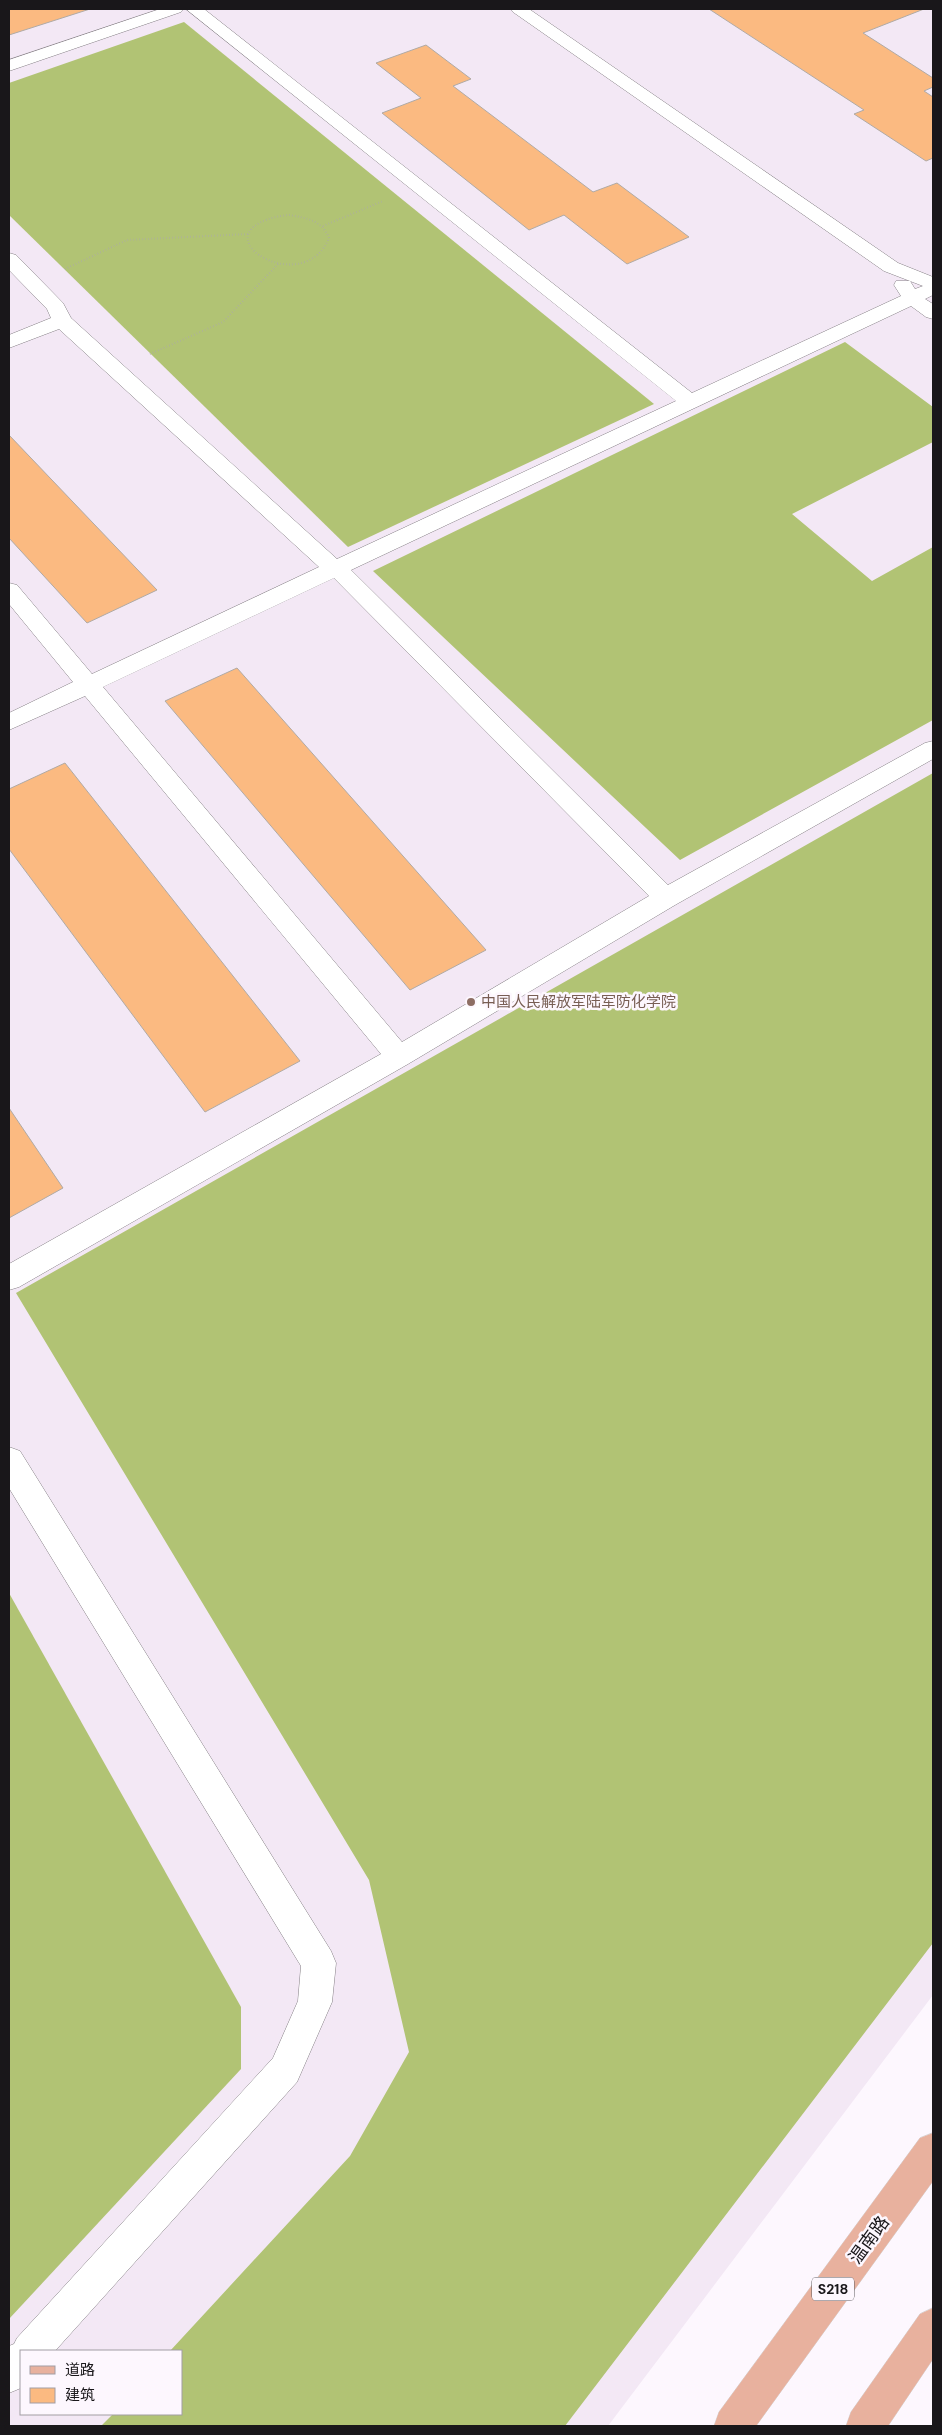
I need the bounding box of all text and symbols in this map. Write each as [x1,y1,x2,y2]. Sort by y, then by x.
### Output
place label: 中国人民解放军陆军防化学院 [481,992,676,1012]
marker: 中国人民解放军陆军防化学院 [465,996,477,1008]
street label: 温南路 [843,2211,895,2269]
road number: S218 [812,2278,854,2300]
legend [20,2350,182,2415]
text: 道路 [65,2360,95,2380]
text: 建筑 [65,2385,95,2405]

